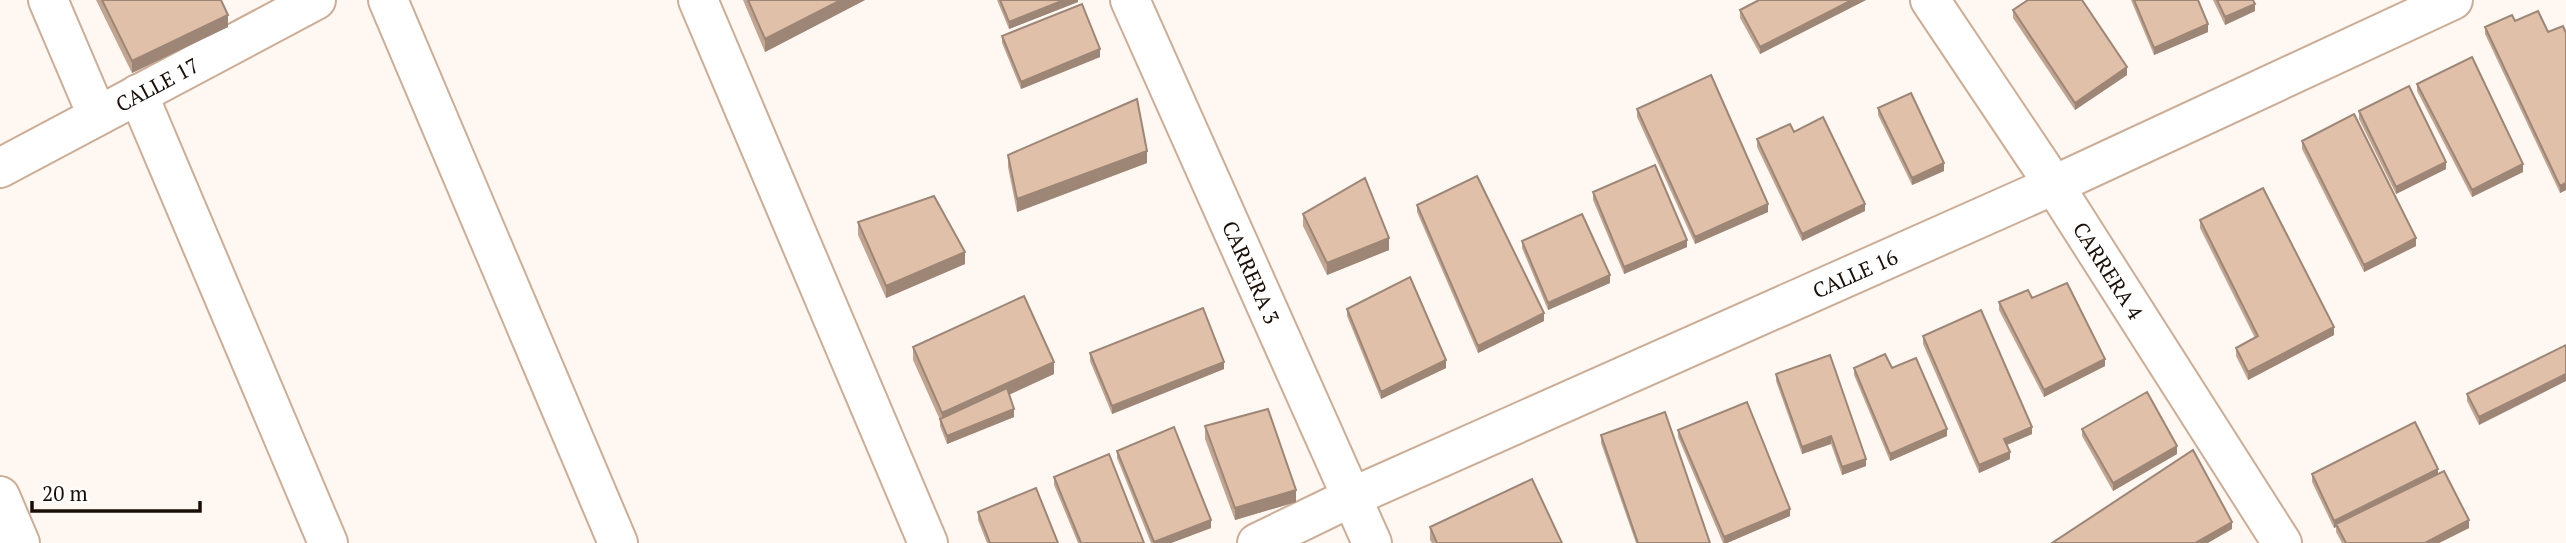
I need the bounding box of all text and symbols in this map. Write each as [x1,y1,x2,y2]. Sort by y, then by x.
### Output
street label: CALLE 17 [111,51,204,118]
street label: CARRERA 3 [1216,216,1286,328]
street label: CARRERA 4 [2067,217,2150,325]
street label: CALLE 16 [1808,242,1902,305]
scale bar [32,470,200,514]
text: 20 m [42,479,88,507]

